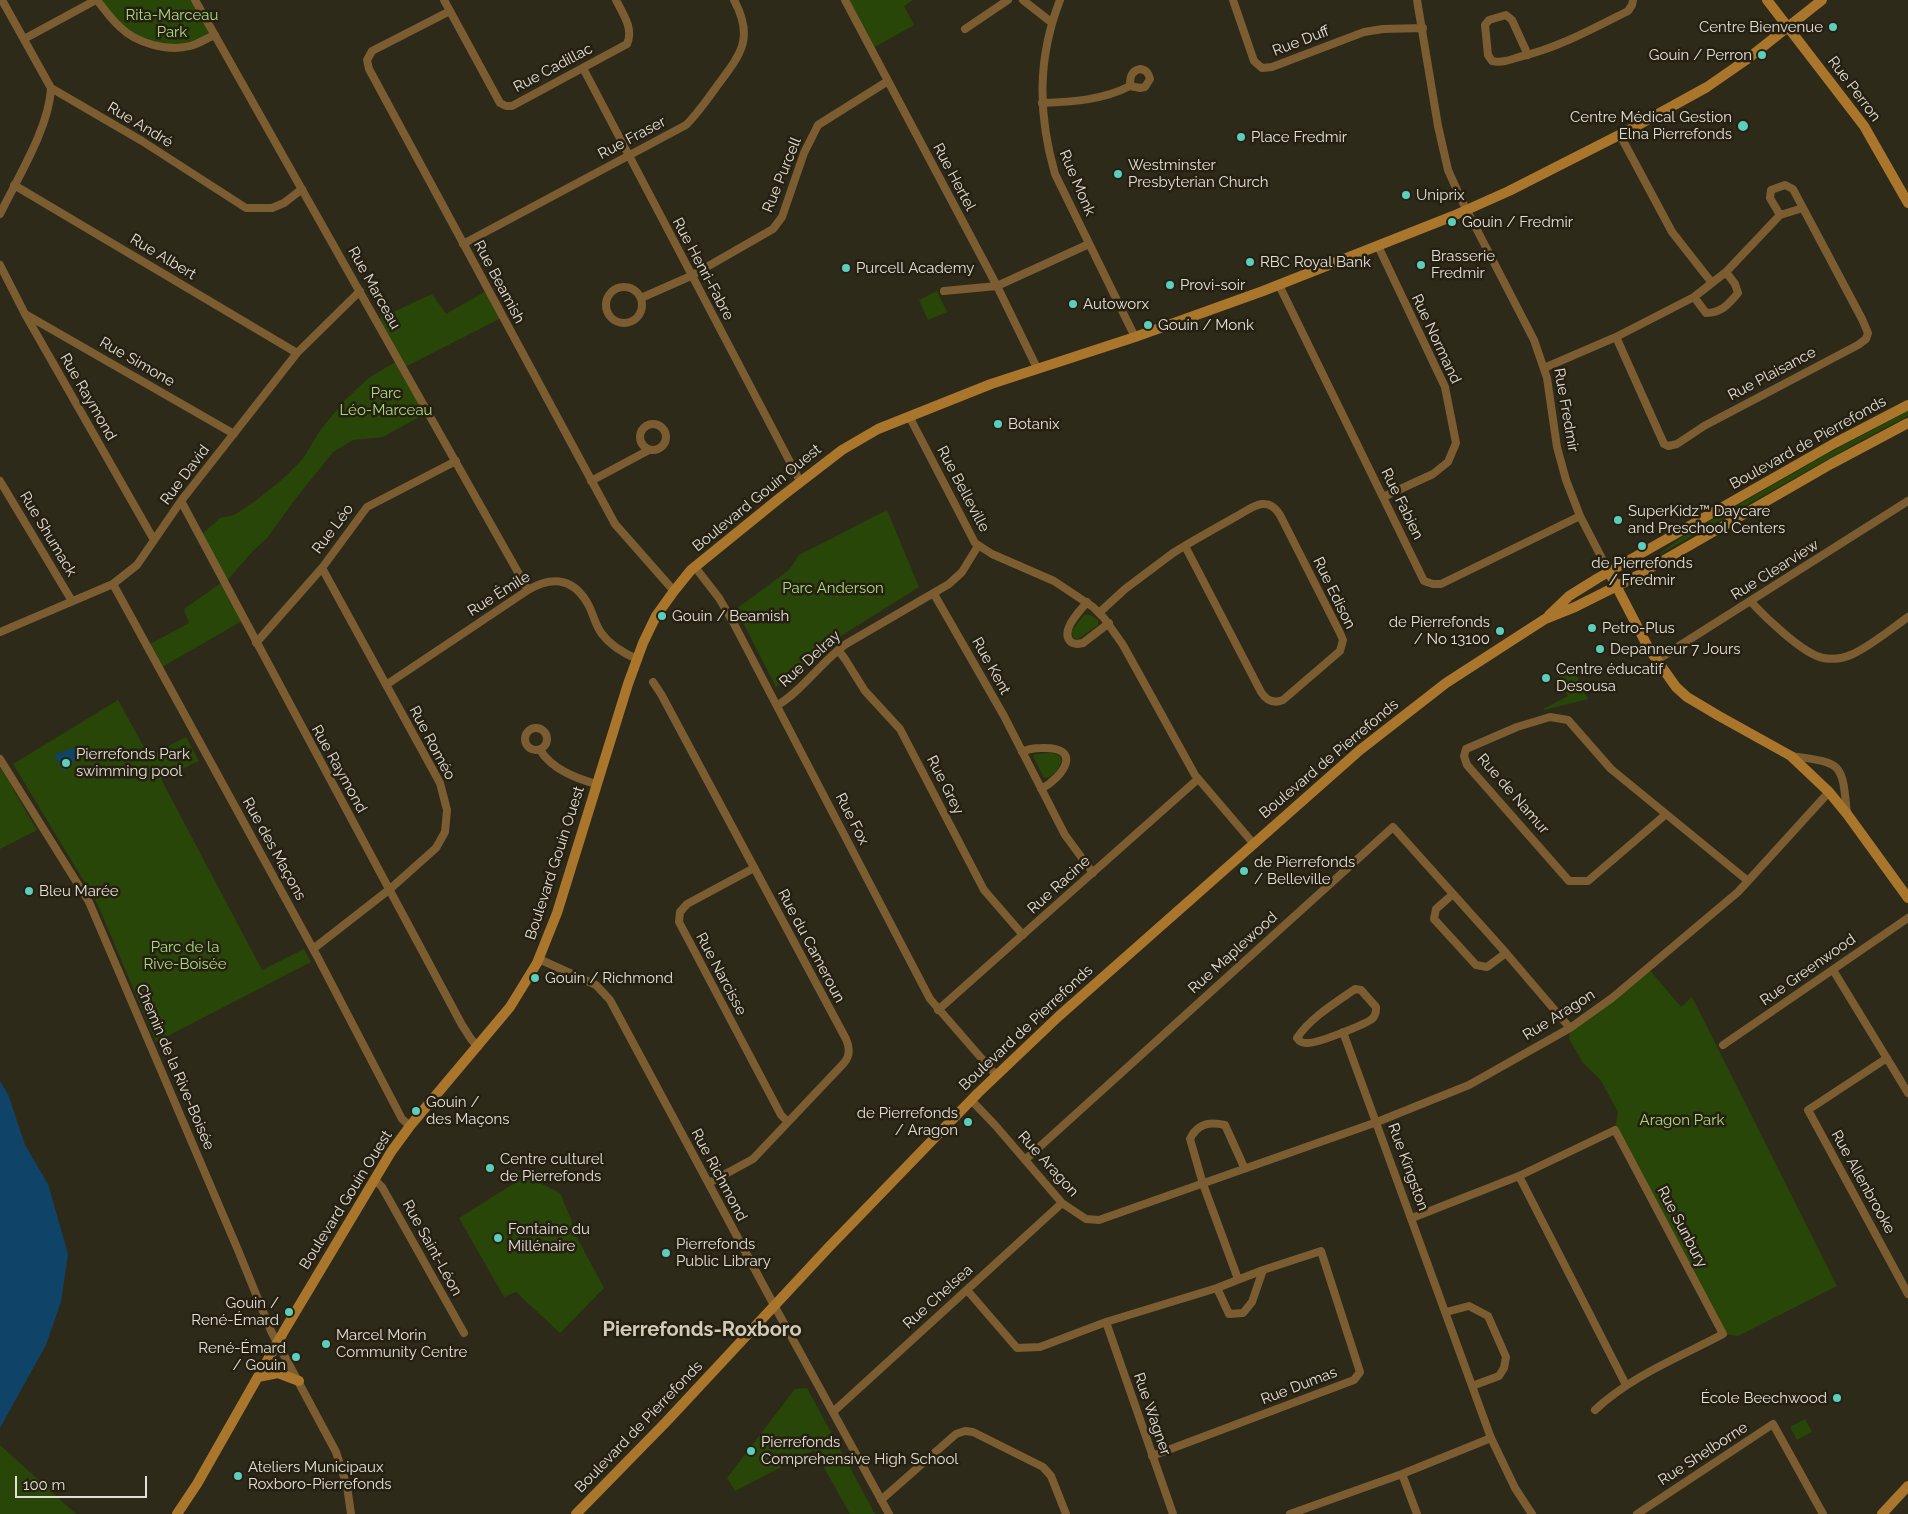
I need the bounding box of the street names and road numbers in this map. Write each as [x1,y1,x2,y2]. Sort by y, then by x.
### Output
street label: Rue Duff [1270,22,1332,60]
street label: Rue Cadillac [510,40,596,96]
street label: Rue Perron [1824,53,1884,125]
street label: Rue André [104,98,176,152]
street label: Rue Fraser [595,113,669,163]
street label: Rue Purcell [759,135,805,215]
street label: Rue Hertel [929,140,979,214]
street label: Rue Monk [1055,147,1099,219]
street label: Rue Henri-Fabre [668,215,738,323]
street label: Rue Albert [127,230,199,284]
street label: Rue Beamish [470,237,528,327]
street label: Rue Marceau [344,244,404,332]
street label: Rue Normand [1407,291,1465,387]
street label: Rue Simone [96,333,178,391]
street label: Rue Plaisance [1725,343,1819,405]
street label: Rue Raymond [56,350,120,444]
street label: Rue Fredmir [1550,367,1582,453]
street label: Boulevard de Pierrefonds [1727,392,1889,494]
street label: Rue David [157,441,213,509]
street label: Boulevard Gouin Ouest [689,441,825,555]
street label: Rue Belleville [933,443,993,535]
street label: Rue Fabien [1377,465,1427,543]
street label: Rue Shumack [16,488,80,580]
street label: Rue Léo [309,501,357,557]
street label: Rue Clearview [1728,536,1822,604]
street label: Rue Edison [1309,554,1359,632]
street label: Rue Émile [464,568,534,620]
street label: Rue Delray [776,627,844,691]
street label: Rue Kent [968,634,1014,698]
street label: Boulevard de Pierrefonds [1256,696,1402,822]
street label: Rue Roméo [405,703,459,783]
street label: Rue Raymond [307,722,371,816]
street label: Rue de Namur [1473,750,1553,838]
street label: Rue Grey [923,753,967,817]
street label: Boulevard Gouin Ouest [522,784,588,942]
street label: Rue Fox [831,790,873,848]
street label: Rue des Maçons [238,794,310,904]
street label: Rue Racine [1024,852,1094,918]
street label: Rue du Cameroun [773,886,849,1006]
street label: Rue Maplewood [1185,908,1281,998]
street label: Rue Narcisse [692,930,750,1018]
street label: Rue Greenwood [1757,930,1859,1010]
street label: Boulevard de Pierrefonds [955,961,1097,1095]
street label: Chemin de la Rive-Boisée [132,981,218,1153]
street label: Rue Aragon [1520,986,1598,1044]
street label: Rue Kingston [1384,1121,1432,1213]
street label: Rue Richmond [687,1126,751,1224]
street label: Boulevard Gouin Ouest [296,1127,396,1273]
street label: Rue Allenbrooke [1827,1127,1899,1237]
street label: Rue Aragon [1014,1128,1082,1200]
street label: Rue Sunbury [1653,1183,1711,1271]
street label: Rue Saint-Léon [398,1197,466,1299]
street label: Rue Chelsea [900,1261,976,1333]
street label: Boulevard de Pierrefonds [571,1357,707,1497]
street label: Rue Dumas [1258,1363,1340,1409]
street label: Rue Wagner [1129,1370,1175,1458]
street label: Rue Shelborne [1655,1418,1751,1490]

